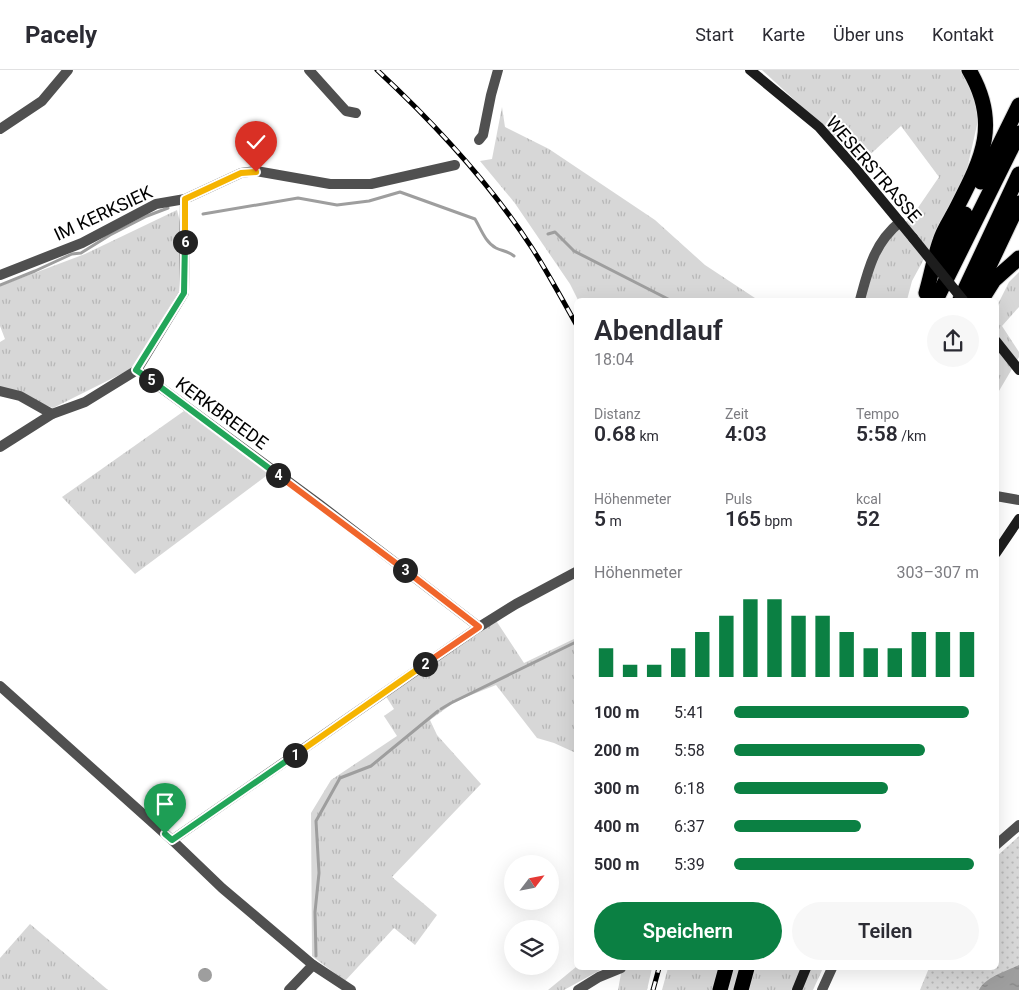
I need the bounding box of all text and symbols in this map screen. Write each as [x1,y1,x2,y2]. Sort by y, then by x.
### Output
text: Pacely [25,21,97,49]
text: Start [695,24,734,45]
text: Karte [762,24,805,45]
text: Über uns [833,24,904,45]
text: Kontakt [932,24,994,45]
street label: WESERSTRASSE [822,112,926,226]
pin [235,121,277,172]
icon: check [242,128,270,156]
street label: IM KERKSIEK [50,181,156,245]
pin: 6 [172,230,198,254]
text: 6 [181,234,190,250]
text: Abendlauf [594,314,723,347]
button: share [927,315,979,367]
text: 18:04 [594,350,634,369]
pin: 5 [138,368,164,392]
text: 5 [147,372,156,388]
street label: KERKBREEDE [172,373,272,453]
text: Distanz [594,406,641,422]
text: Zeit [725,406,749,422]
text: Tempo [856,406,899,422]
text: 0.68 [594,422,636,446]
text: 4:03 [725,422,767,446]
text: 5:58 [856,422,898,446]
text: km [636,428,659,444]
text: /km [898,428,926,444]
pin: 4 [266,462,290,488]
text: 4 [274,467,283,483]
text: Höhenmeter [594,491,671,507]
text: Puls [725,491,752,507]
text: kcal [856,491,881,507]
text: 5 [594,507,606,531]
text: 165 [725,507,761,531]
text: 52 [856,507,880,531]
text: m [606,513,622,529]
text: bpm [761,513,792,529]
pin: 3 [392,558,418,582]
text: 3 [401,562,410,578]
text: Höhenmeter [594,563,682,582]
text: 303–307 m [897,563,979,582]
pin: 2 [412,652,438,676]
text: 2 [421,656,430,672]
text: 100 m [594,703,639,722]
text: 5:41 [674,703,705,722]
text: 200 m [594,741,639,760]
text: 5:58 [674,741,705,760]
pin: 1 [282,742,308,768]
text: 1 [291,747,300,763]
text: 300 m [594,779,639,798]
text: 6:18 [674,779,705,798]
pin [144,783,186,834]
icon: arrive [151,790,179,818]
text: 400 m [594,817,639,836]
text: 6:37 [674,817,705,836]
north arrow [504,855,559,910]
map controls [504,855,559,975]
text: 500 m [594,855,639,874]
text: 5:39 [674,855,705,874]
button: Speichern [594,902,782,960]
button: Teilen [792,902,979,960]
button: layers [504,920,559,975]

